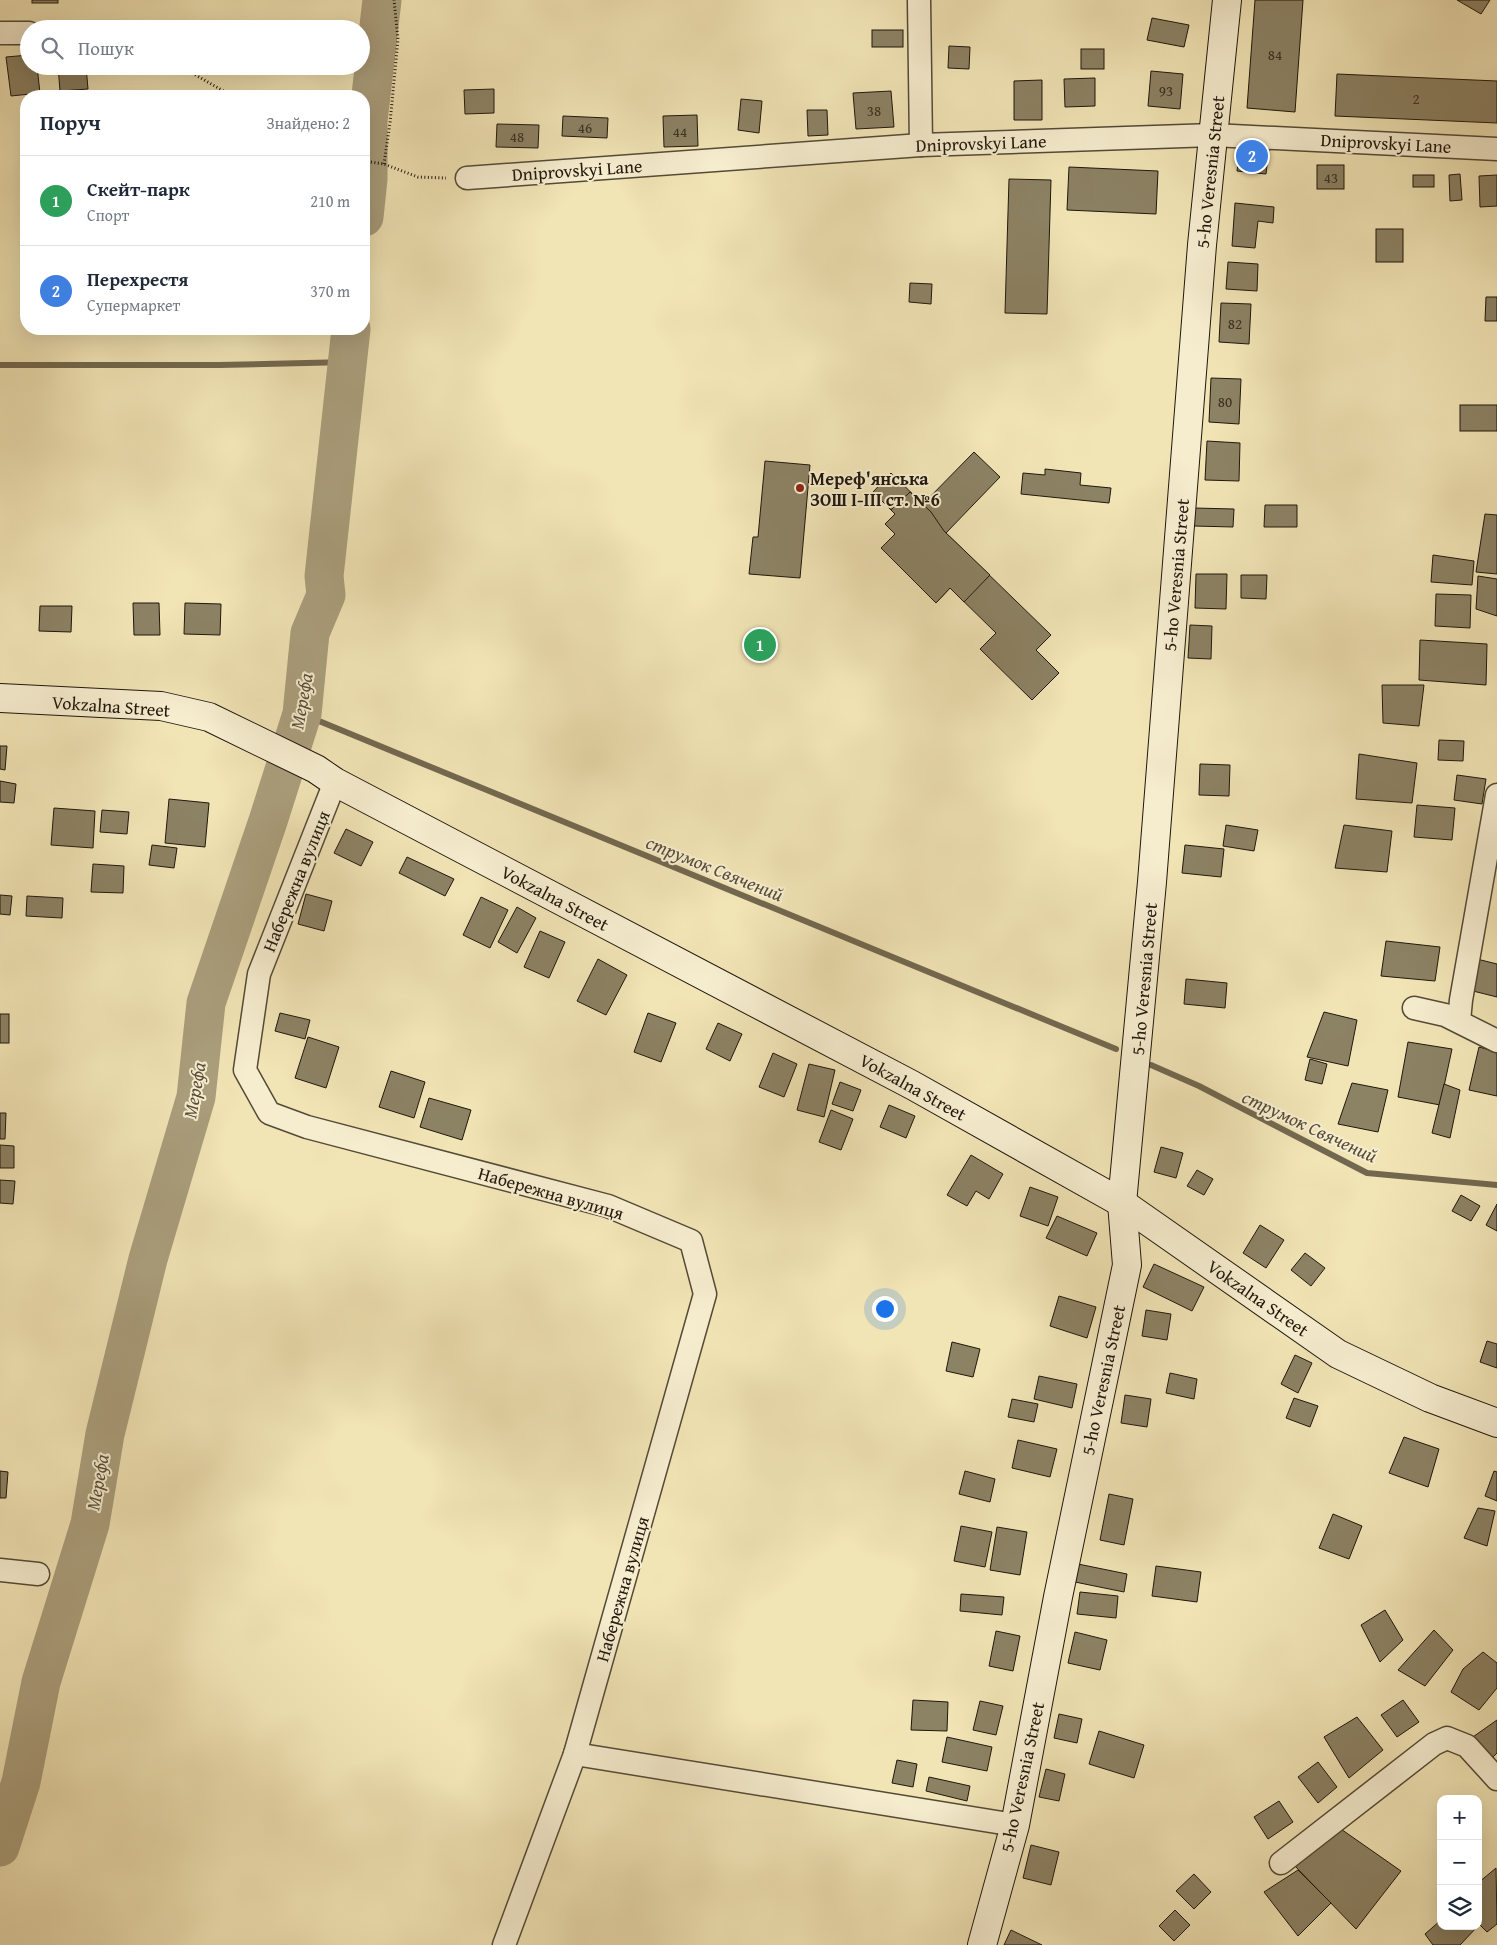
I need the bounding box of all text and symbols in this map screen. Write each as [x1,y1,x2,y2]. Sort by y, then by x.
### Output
search box [20,20,370,75]
icon: search [38,34,66,62]
text: Пошук [78,34,134,62]
house number: 84 [1268,44,1282,65]
house number: 93 [1159,80,1173,101]
house number: 2 [1412,88,1420,109]
street label: 5-ho Veresnia Street [1189,94,1231,250]
house number: 38 [867,100,881,121]
text: Поруч [40,107,101,138]
text: Знайдено: 2 [267,111,350,135]
house number: 46 [578,117,592,138]
house number: 44 [673,121,687,142]
house number: 48 [510,126,524,147]
street label: Dniprovskyi Lane [1320,126,1452,160]
street label: Dniprovskyi Lane [915,127,1047,159]
pin: 2 [1236,137,1268,175]
street label: Dniprovskyi Lane [511,152,643,188]
house number: 43 [1324,167,1338,188]
text: Скейт-парк [87,175,190,203]
text: 1 [52,189,60,213]
text: 210 m [310,189,350,213]
text: Спорт [87,203,129,227]
text: Перехрестя [87,265,189,293]
text: 2 [52,279,60,303]
text: 370 m [310,279,350,303]
text: Супермаркет [87,293,180,317]
house number: 82 [1228,313,1242,334]
house number: 80 [1218,391,1232,412]
place label: Мереф'янська ЗОШ І-ІІІ ст. №6 [810,465,940,513]
marker: Мереф'янська ЗОШ І-ІІІ ст. №6 [794,482,806,494]
street label: 5-ho Veresnia Street [1156,497,1196,652]
pin: 1 [744,626,776,664]
water label: Мерефа [282,670,320,731]
street label: Vokzalna Street [51,688,172,724]
street label: Набережна вулиця [255,806,337,956]
water label: струмок Свячений [642,828,788,908]
street label: Vokzalna Street [496,858,614,938]
street label: 5-ho Veresnia Street [1124,901,1164,1056]
street label: Vokzalna Street [855,1046,972,1128]
water label: Мерефа [175,1059,213,1120]
water label: струмок Свячений [1238,1082,1382,1170]
street label: Набережна вулиця [475,1159,627,1227]
street label: Vokzalna Street [1202,1253,1315,1343]
your location [872,1296,898,1322]
street label: 5-ho Veresnia Street [1074,1302,1132,1458]
water label: Мерефа [78,1451,116,1512]
street label: Набережна вулиця [588,1513,656,1665]
street label: 5-ho Veresnia Street [993,1699,1051,1855]
map controls [1437,1795,1482,1930]
button: + [1437,1795,1482,1840]
button: − [1437,1840,1482,1885]
button: layers [1437,1885,1482,1930]

